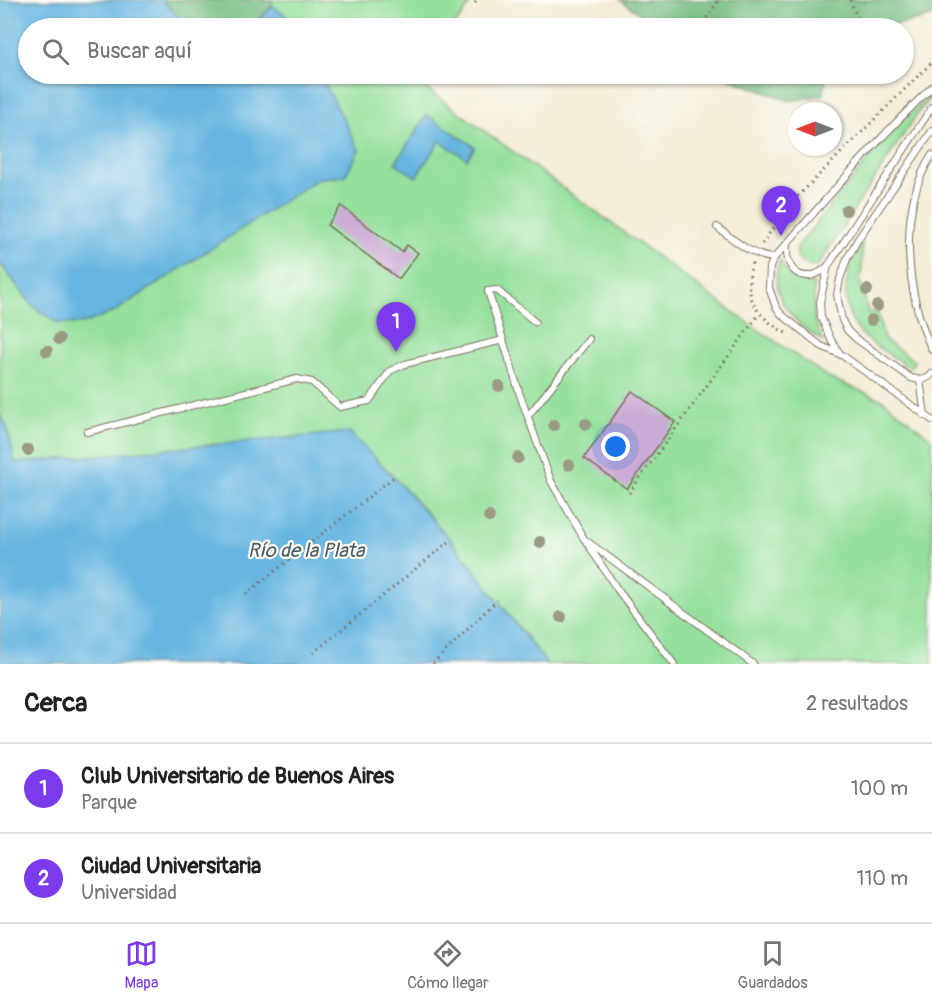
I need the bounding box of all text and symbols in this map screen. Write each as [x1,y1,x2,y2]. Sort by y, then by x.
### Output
search box [18,18,914,84]
icon: search [39,35,72,68]
text: Buscar aquí [87,37,192,65]
north arrow [788,102,842,156]
pin: 2 [762,186,800,236]
pin: 1 [376,302,416,352]
your location [601,432,630,461]
water label: Río de la Plata [248,538,366,563]
text: Cerca [24,687,87,719]
text: 2 resultados [806,691,908,716]
text: Club Universitario de Buenos Aires [81,762,394,790]
text: 1 [40,776,47,801]
text: 100 m [851,776,908,801]
text: Parque [81,790,137,815]
text: Ciudad Universitaria [81,852,261,880]
text: 2 [38,866,49,891]
text: 110 m [857,866,908,891]
text: Universidad [81,880,177,905]
tab: Mapa [124,937,158,993]
tab: Cómo llegar [407,937,489,993]
tab: Guardados [738,937,808,993]

